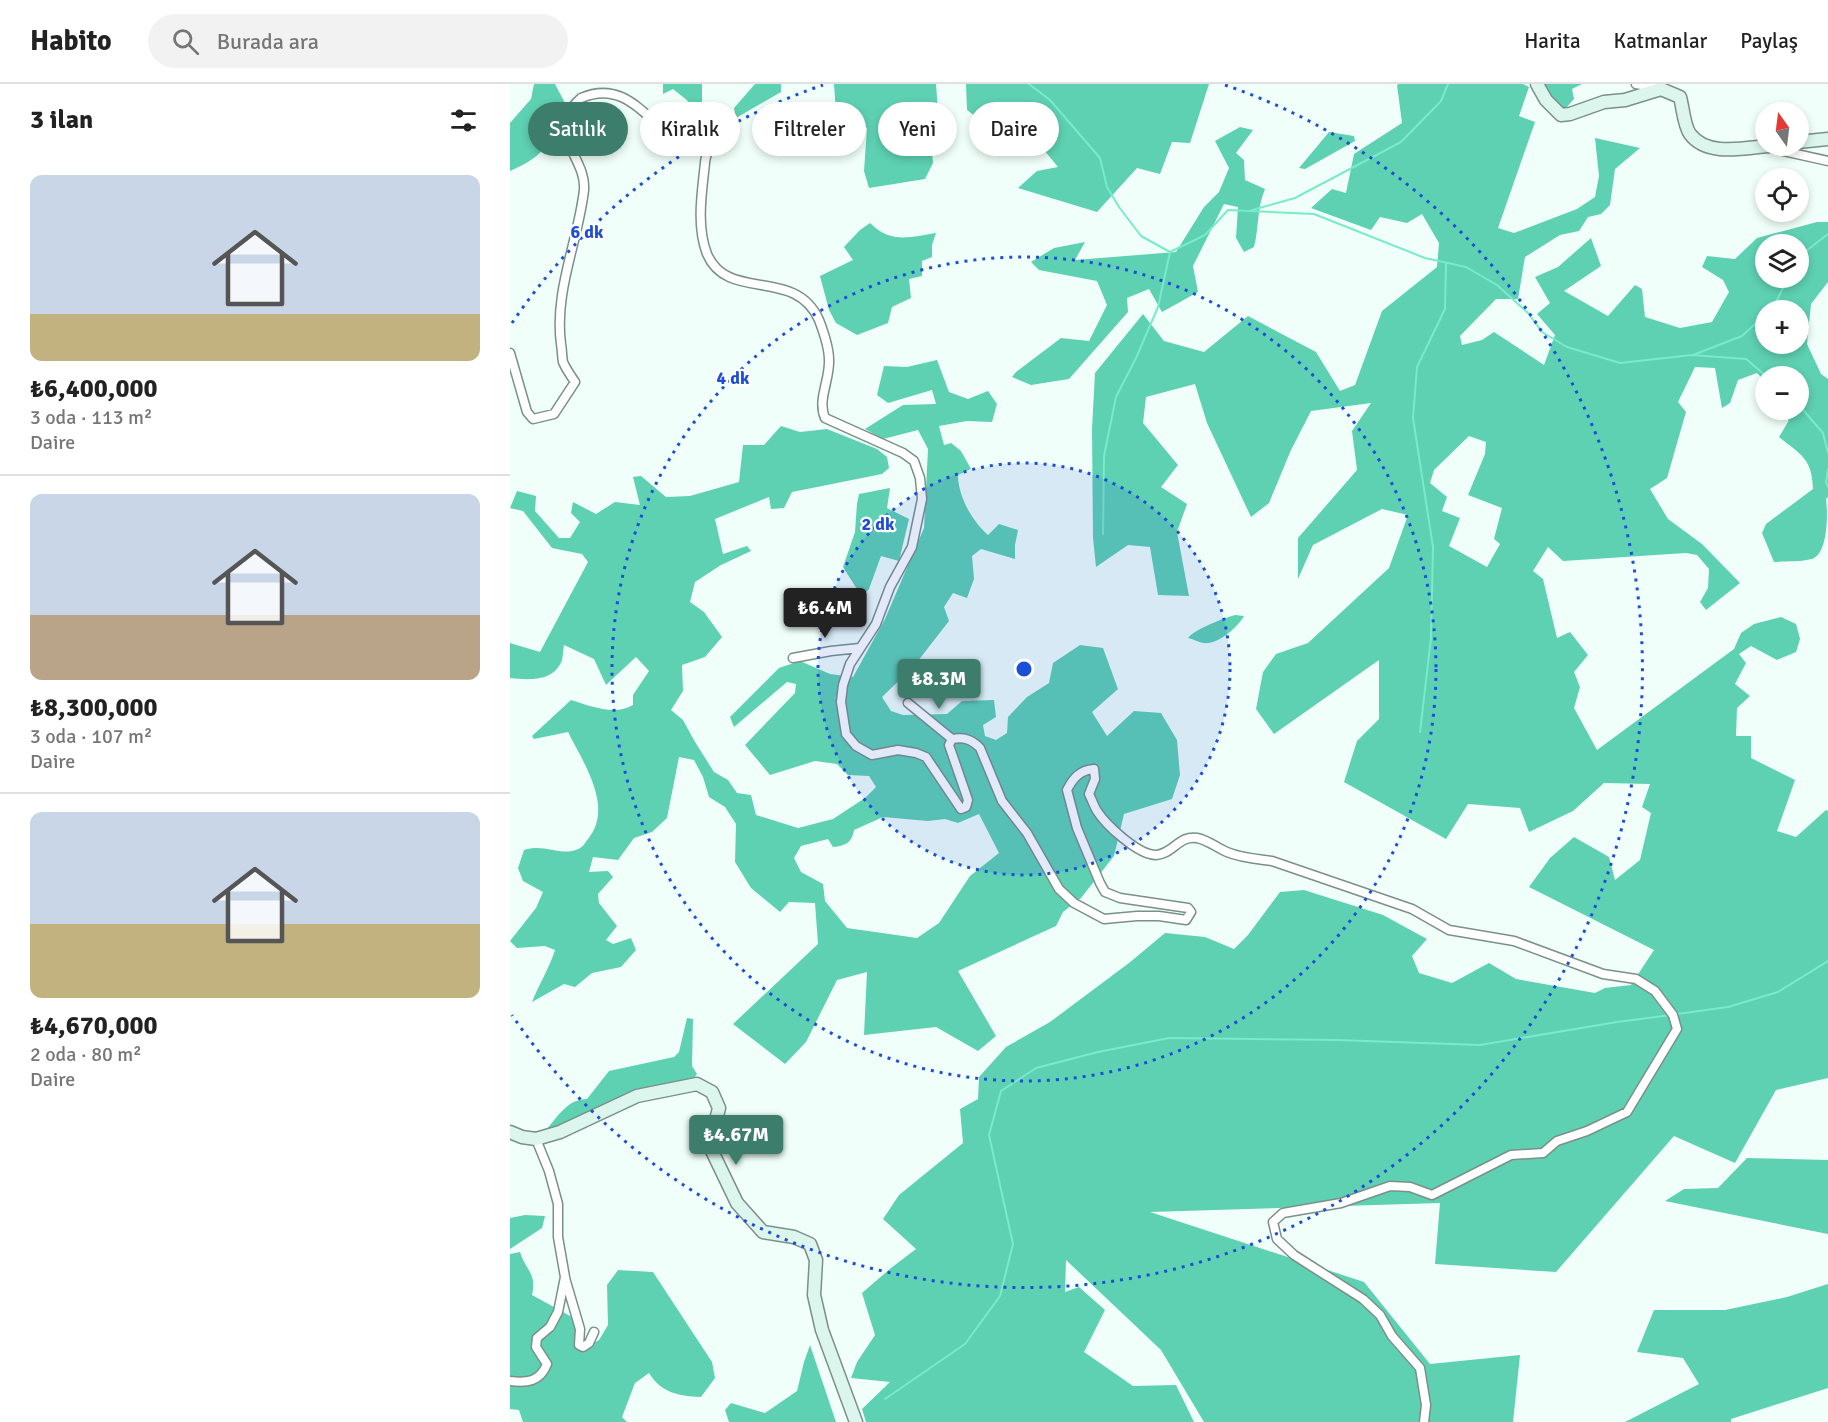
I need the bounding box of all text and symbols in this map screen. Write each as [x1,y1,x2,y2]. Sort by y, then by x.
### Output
search box [148,14,568,68]
text: Habito [30,24,112,58]
icon: search [169,25,202,58]
text: Burada ara [217,28,319,55]
text: Harita [1524,28,1581,54]
text: Katmanlar [1614,28,1707,54]
text: Paylaş [1740,28,1798,54]
chip: Satılık [528,102,628,156]
chip: Kiralık [640,102,740,156]
chip: Filtreler [752,102,866,156]
chip: Yeni [878,102,957,156]
chip: Daire [969,102,1059,156]
north arrow [1755,102,1809,156]
map controls [1755,102,1809,420]
text: 3 ilan [30,104,93,136]
icon: filters [447,104,480,137]
button: locate [1755,168,1809,222]
icon: home [201,214,309,322]
text: 6 dk [571,221,604,243]
button: layers [1755,234,1809,288]
button: + [1755,300,1809,354]
button: − [1755,366,1809,420]
text: 4 dk [717,367,750,389]
text: ₺6,400,000 [30,373,158,405]
text: 3 oda · 113 m² [30,405,152,430]
text: Daire [30,430,75,455]
text: 2 dk [862,513,895,535]
icon: home [201,533,309,641]
pin: ₺6.4M [783,588,867,639]
text: ₺6.4M [798,595,852,620]
pin: ₺8.3M [897,659,981,710]
centre of rings [1014,659,1034,679]
text: ₺8.3M [912,666,966,691]
text: ₺8,300,000 [30,692,158,724]
text: 3 oda · 107 m² [30,724,152,749]
text: Daire [30,749,75,774]
icon: home [201,851,309,959]
text: ₺4,670,000 [30,1010,158,1042]
text: 2 oda · 80 m² [30,1042,142,1067]
text: Daire [30,1067,75,1092]
pin: ₺4.67M [687,1115,785,1166]
text: ₺4.67M [703,1122,769,1147]

